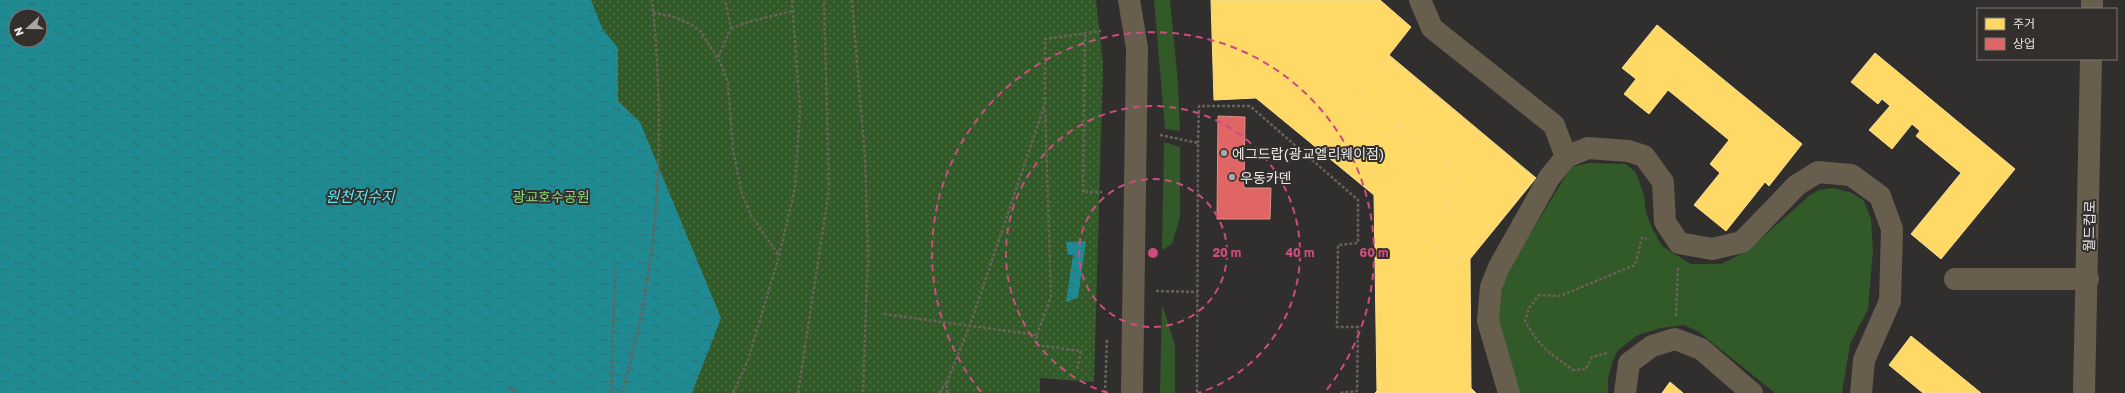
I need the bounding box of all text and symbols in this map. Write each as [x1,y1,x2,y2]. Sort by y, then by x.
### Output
north arrow [8,8,48,48]
legend [1977,8,2117,60]
text: 주거 [2013,16,2035,31]
text: N [11,26,26,38]
text: 상업 [2013,36,2035,51]
place label: 에그드랍(광교엘리웨이점) [1232,145,1384,162]
marker: 에그드랍(광교엘리웨이점) [1219,148,1229,158]
place label: 우동카덴 [1240,169,1292,186]
marker: 우동카덴 [1227,172,1237,182]
water label: 원천저수지 [325,187,396,205]
park label: 광교호수공원 [512,188,590,205]
street label: 월드컵로 [2080,200,2098,252]
text: 20 m [1213,245,1241,260]
text: 40 m [1286,245,1314,260]
text: 60 m [1360,245,1388,260]
centre of rings [1146,246,1160,260]

